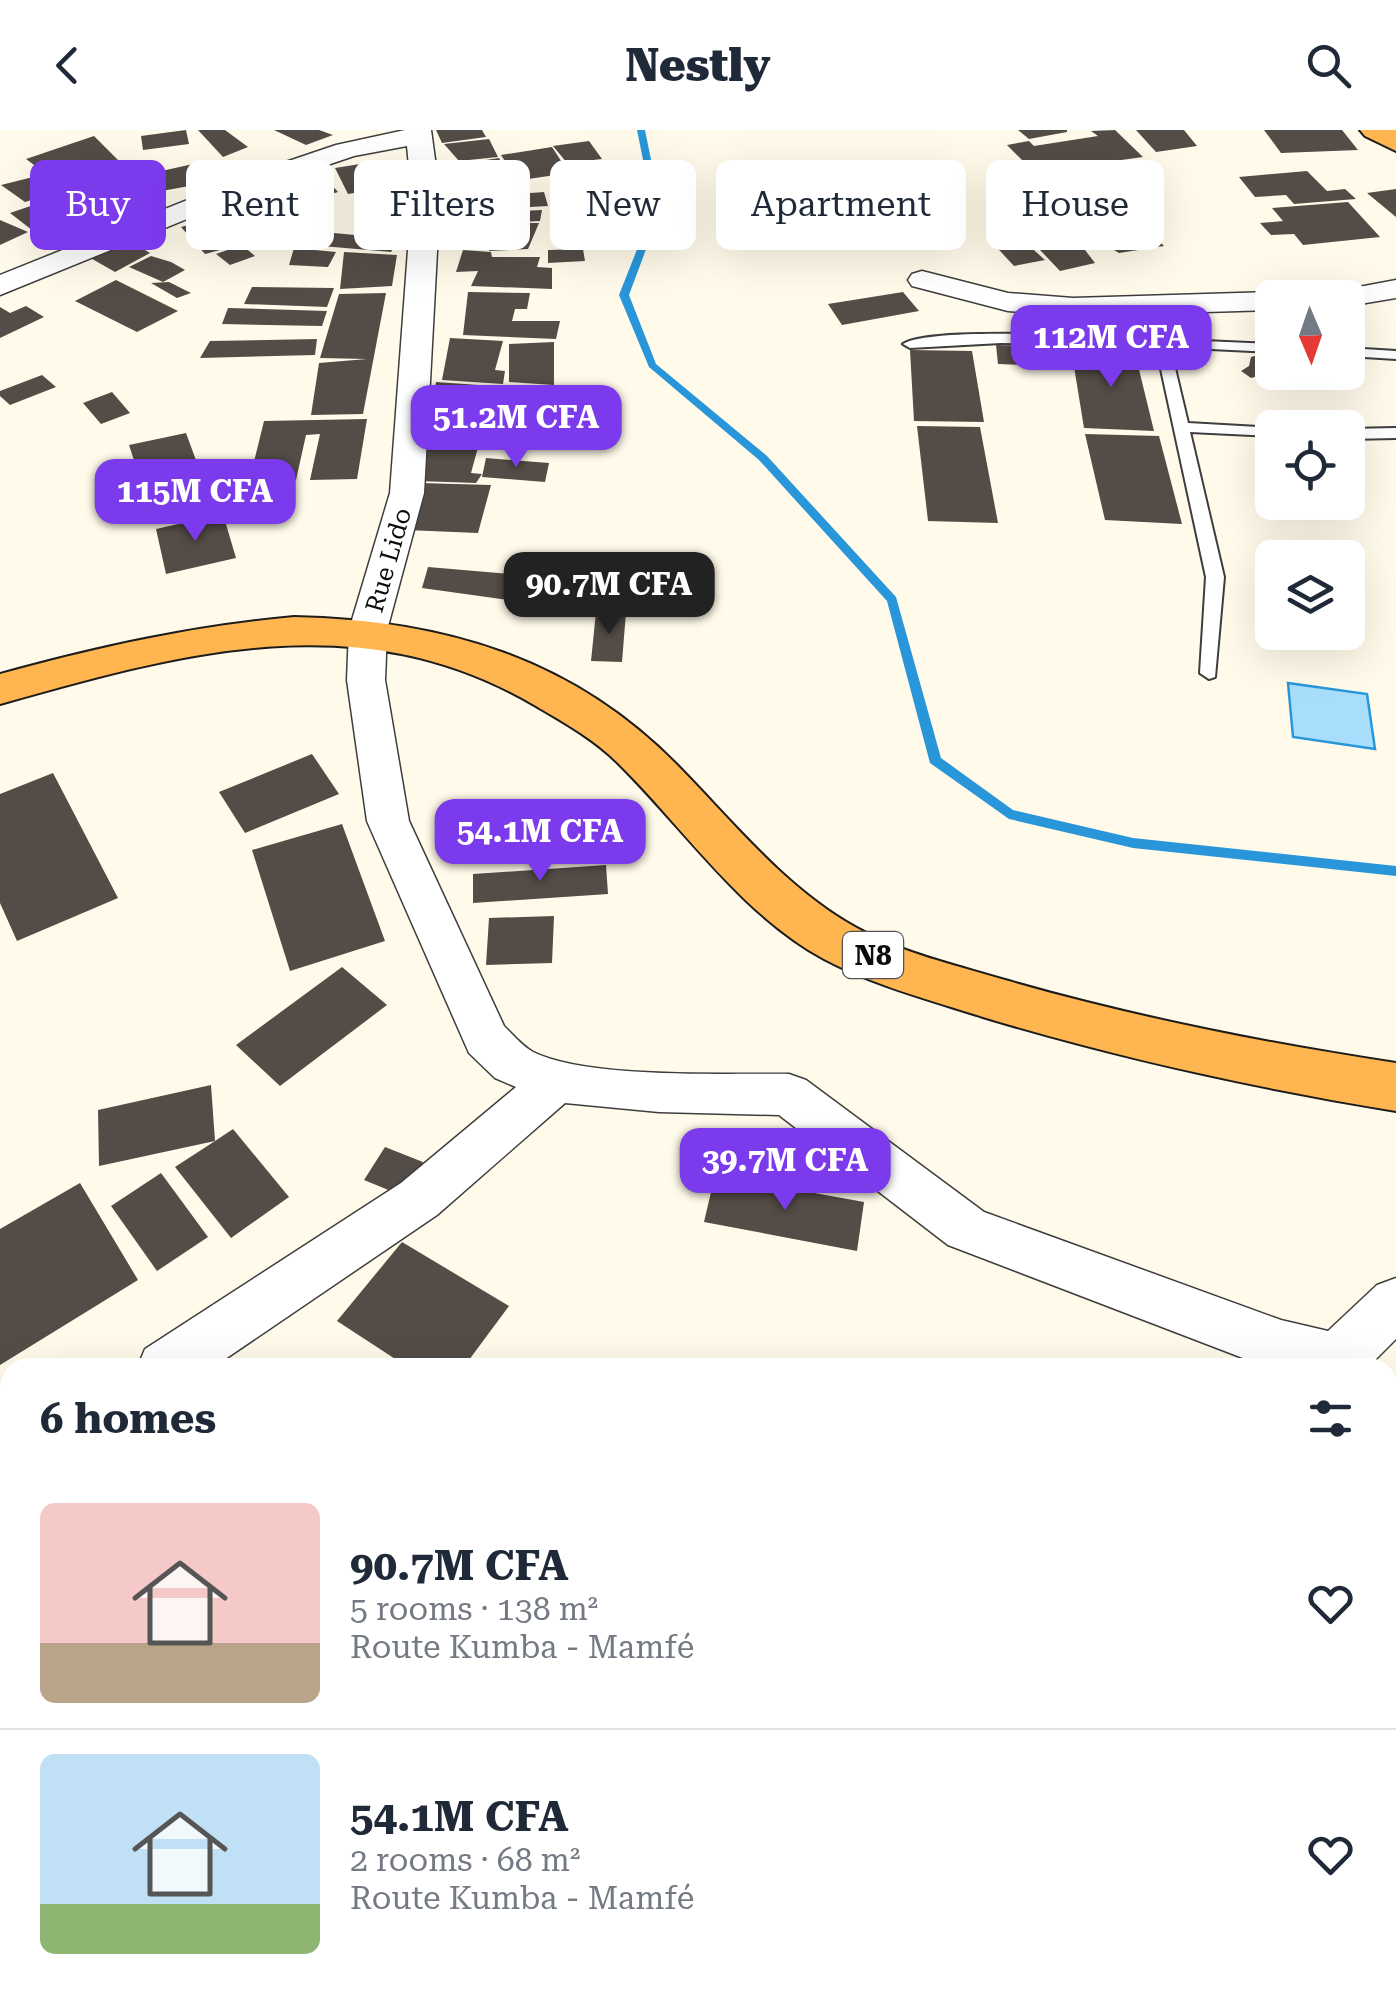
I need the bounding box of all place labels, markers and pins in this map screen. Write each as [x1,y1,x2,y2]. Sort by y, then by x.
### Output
pin: 112M CFA [1008,305,1214,390]
pin: 51.2M CFA [402,385,630,470]
pin: 115M CFA [92,459,298,544]
pin: 90.7M CFA [495,552,723,637]
pin: 54.1M CFA [426,799,654,884]
pin: 39.7M CFA [671,1128,899,1213]

